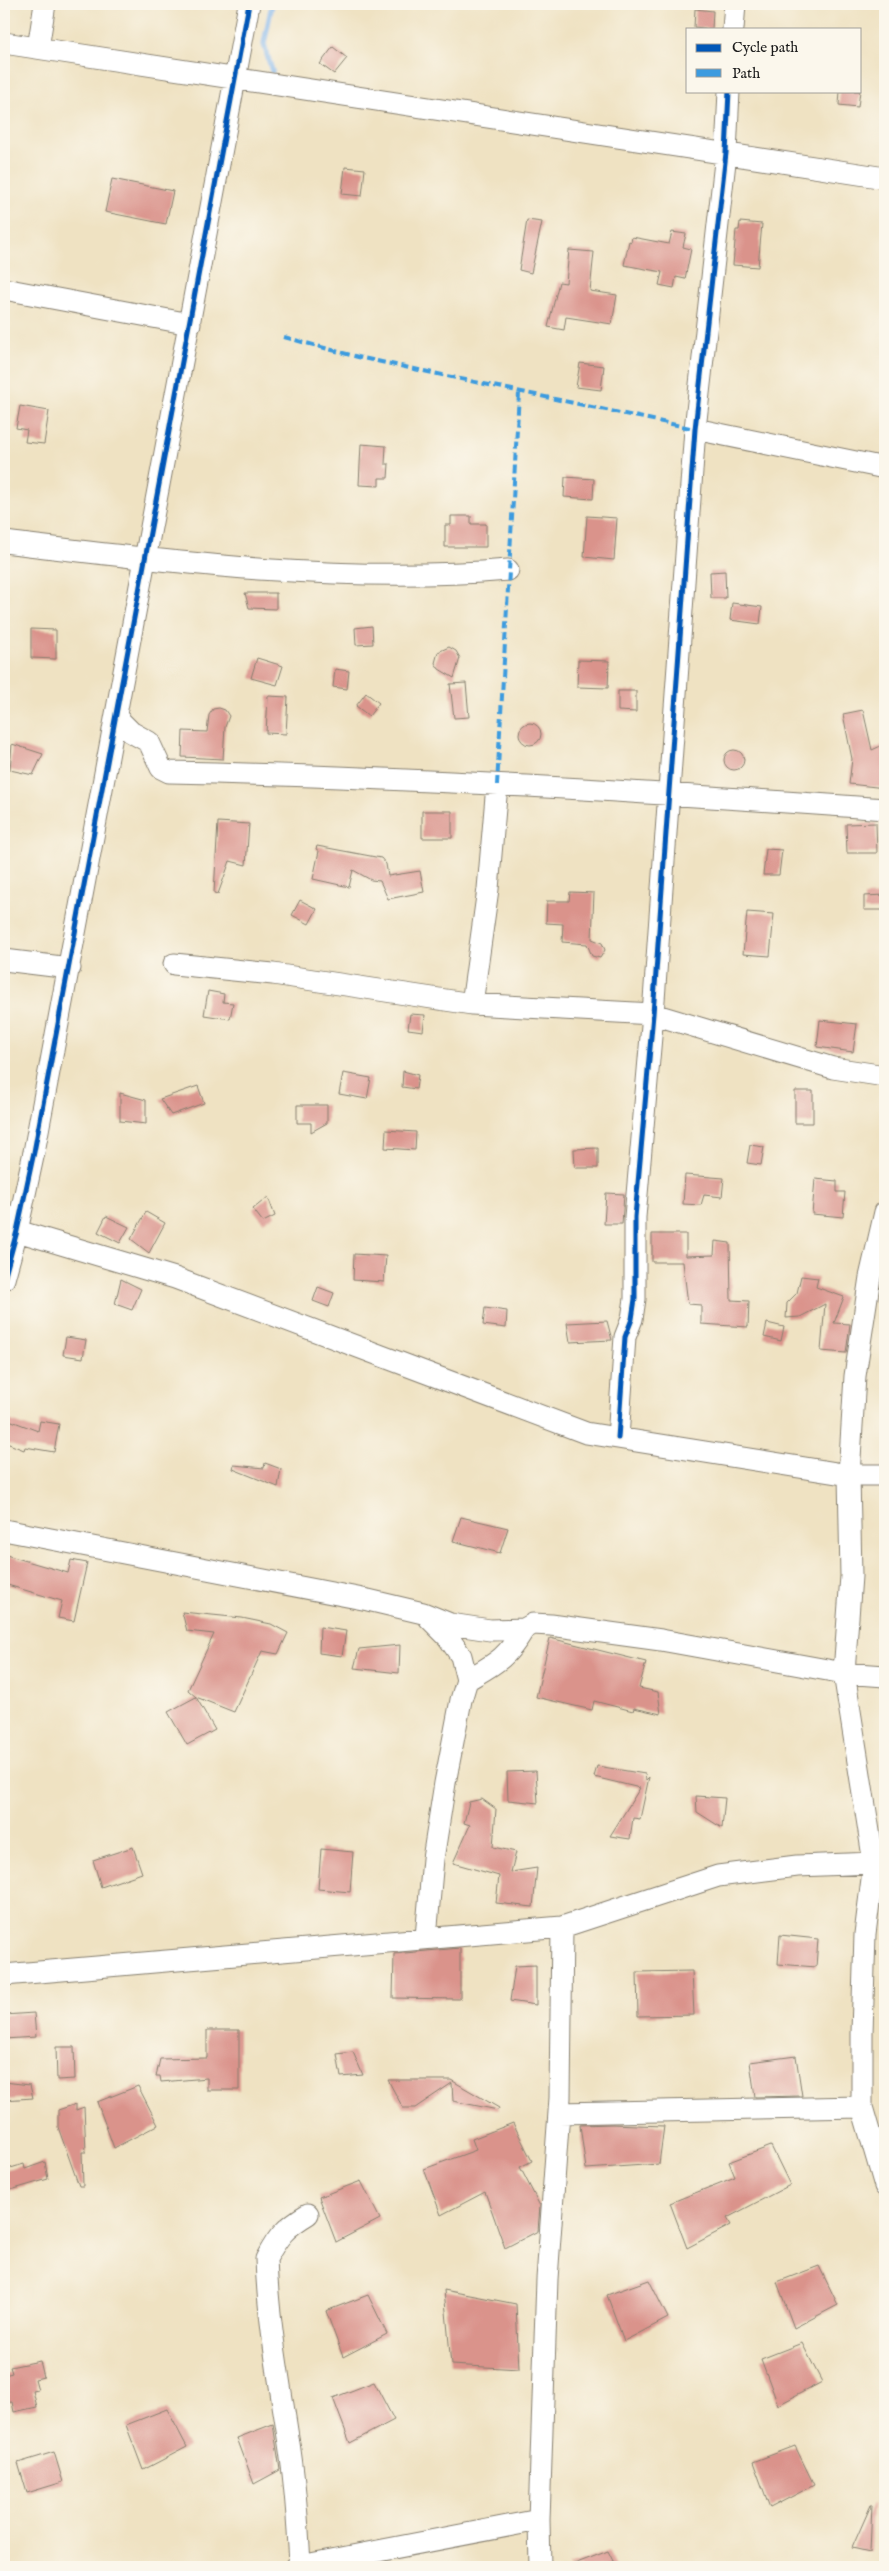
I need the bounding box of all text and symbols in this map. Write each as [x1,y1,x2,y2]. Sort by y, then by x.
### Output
legend [686,28,862,92]
text: Cycle path [732,38,798,57]
text: Path [732,64,760,83]

